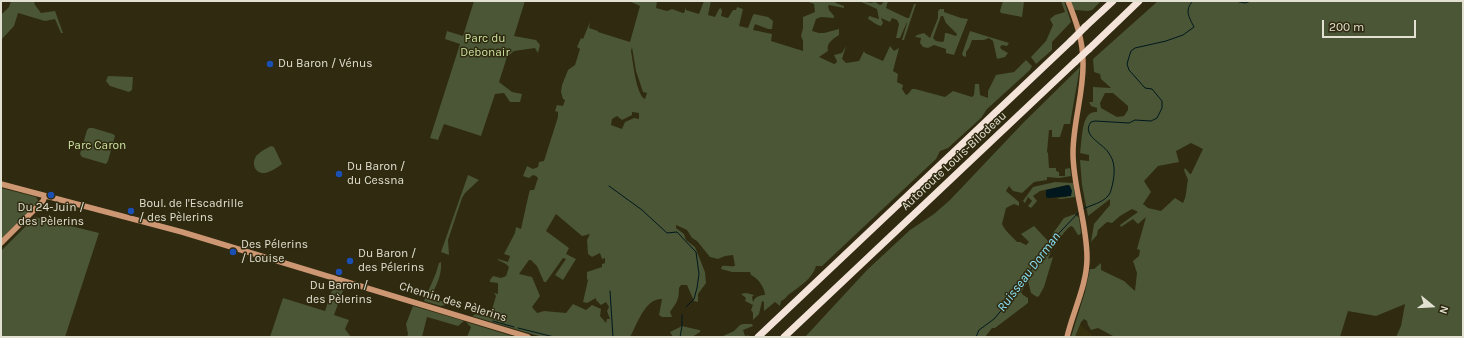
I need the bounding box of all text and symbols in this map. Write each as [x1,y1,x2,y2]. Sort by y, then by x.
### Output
scale bar [1324,12,1418,38]
text: 200 m [1329,20,1364,34]
park label: Parc du Debonair [460,32,510,60]
place label: Du Baron / Vénus [278,57,372,71]
marker: Du Baron / Vénus [265,59,275,69]
street label: Autoroute Louis-Bilodeau [898,109,1010,213]
park label: Parc Caron [68,139,126,153]
place label: Du Baron / du Cessna [347,160,405,188]
marker: Du Baron / du Cessna [334,169,344,179]
marker: Du 24-Juin / des Pèlerins [46,190,56,200]
place label: Boul. de l'Escadrille / des Pèlerins [139,197,243,225]
place label: Du 24-Juin / des Pèlerins [18,201,84,229]
marker: Boul. de l'Escadrille / des Pèlerins [126,206,136,216]
water label: Ruisseau Dorman [994,229,1064,315]
place label: Des Pélerins / Louise [241,238,308,266]
marker: Des Pélerins / Louise [228,247,238,257]
place label: Du Baron / des Pélerins [358,247,424,275]
marker: Du Baron / des Pélerins [345,256,355,266]
marker: Du Baron / des Pèlerins [334,267,344,277]
place label: Du Baron / des Pèlerins [306,279,372,307]
street label: Chemin des Pèlerins [397,279,509,325]
north arrow [1412,286,1452,326]
text: N [1436,304,1451,316]

